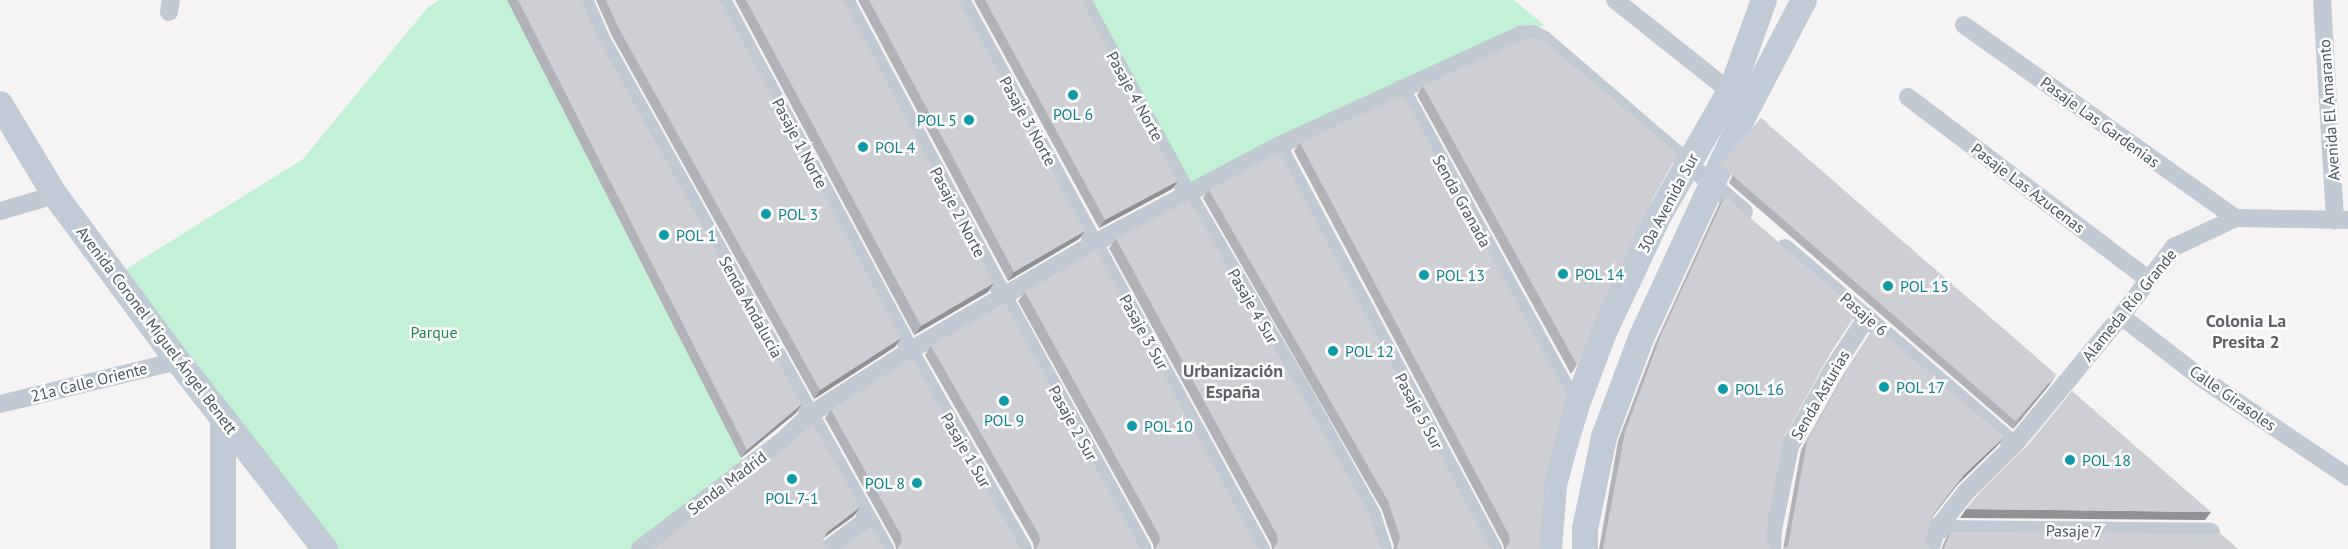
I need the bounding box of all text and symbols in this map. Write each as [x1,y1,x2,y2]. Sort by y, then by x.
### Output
street label: Avenida El Amaranto [2314,38,2344,182]
street label: Pasaje 4 Norte [1103,48,1167,144]
street label: Pasaje Las Gardenias [2037,72,2163,172]
street label: Pasaje 3 Norte [996,73,1060,169]
marker: POL 6 [1066,88,1080,102]
street label: Pasaje 1 Norte [768,95,832,191]
place label: POL 6 [1053,104,1093,124]
place label: POL 5 [916,110,957,130]
marker: POL 5 [962,113,976,127]
place label: POL 4 [875,137,916,157]
street label: Pasaje Las Azucenas [1967,139,2089,237]
marker: POL 4 [856,140,870,154]
street label: 30a Avenida Sur [1634,150,1702,256]
street label: Senda Granada [1429,151,1495,251]
street label: Pasaje 2 Norte [926,164,990,260]
place label: POL 3 [778,204,819,224]
marker: POL 3 [759,207,773,221]
street label: Avenida Coronel Miguel Ángel Benett [72,222,242,438]
place label: POL 1 [676,225,717,245]
marker: POL 1 [657,228,671,242]
street label: Alameda Río Grande [2078,245,2180,365]
street label: Senda Andalucía [715,253,787,361]
place label: POL 14 [1575,264,1625,284]
street label: Pasaje 4 Sur [1224,265,1282,347]
place label: POL 13 [1436,265,1486,285]
marker: POL 14 [1556,267,1570,281]
marker: POL 13 [1417,268,1431,282]
place label: POL 15 [1900,276,1950,296]
marker: POL 15 [1881,279,1895,293]
street label: Pasaje 6 [1836,288,1892,340]
street label: Pasaje 3 Sur [1115,291,1173,373]
district label: Colonia La Presita 2 [2206,311,2286,354]
park label: Parque [410,322,458,342]
place label: POL 12 [1345,341,1395,361]
marker: POL 12 [1326,344,1340,358]
street label: Senda Asturias [1787,347,1853,443]
street label: 21a Calle Oriente [29,358,149,406]
district label: Urbanización España [1183,361,1283,404]
street label: Calle Girasoles [2186,361,2280,435]
street label: Pasaje 5 Sur [1391,370,1447,452]
place label: POL 17 [1896,377,1946,397]
place label: POL 16 [1735,379,1785,399]
marker: POL 17 [1877,380,1891,394]
street label: Pasaje 2 Sur [1044,382,1102,464]
marker: POL 16 [1716,382,1730,396]
marker: POL 9 [997,394,1011,408]
street label: Pasaje 1 Sur [937,409,995,491]
place label: POL 9 [984,410,1024,430]
place label: POL 10 [1144,416,1194,436]
marker: POL 10 [1125,419,1139,433]
street label: Senda Madrid [684,447,770,519]
place label: POL 18 [2082,450,2132,470]
marker: POL 18 [2063,453,2077,467]
marker: POL 7-1 [785,472,799,486]
place label: POL 8 [864,473,905,493]
marker: POL 8 [910,476,924,490]
place label: POL 7-1 [765,488,819,508]
street label: Pasaje 7 [2046,521,2102,541]

